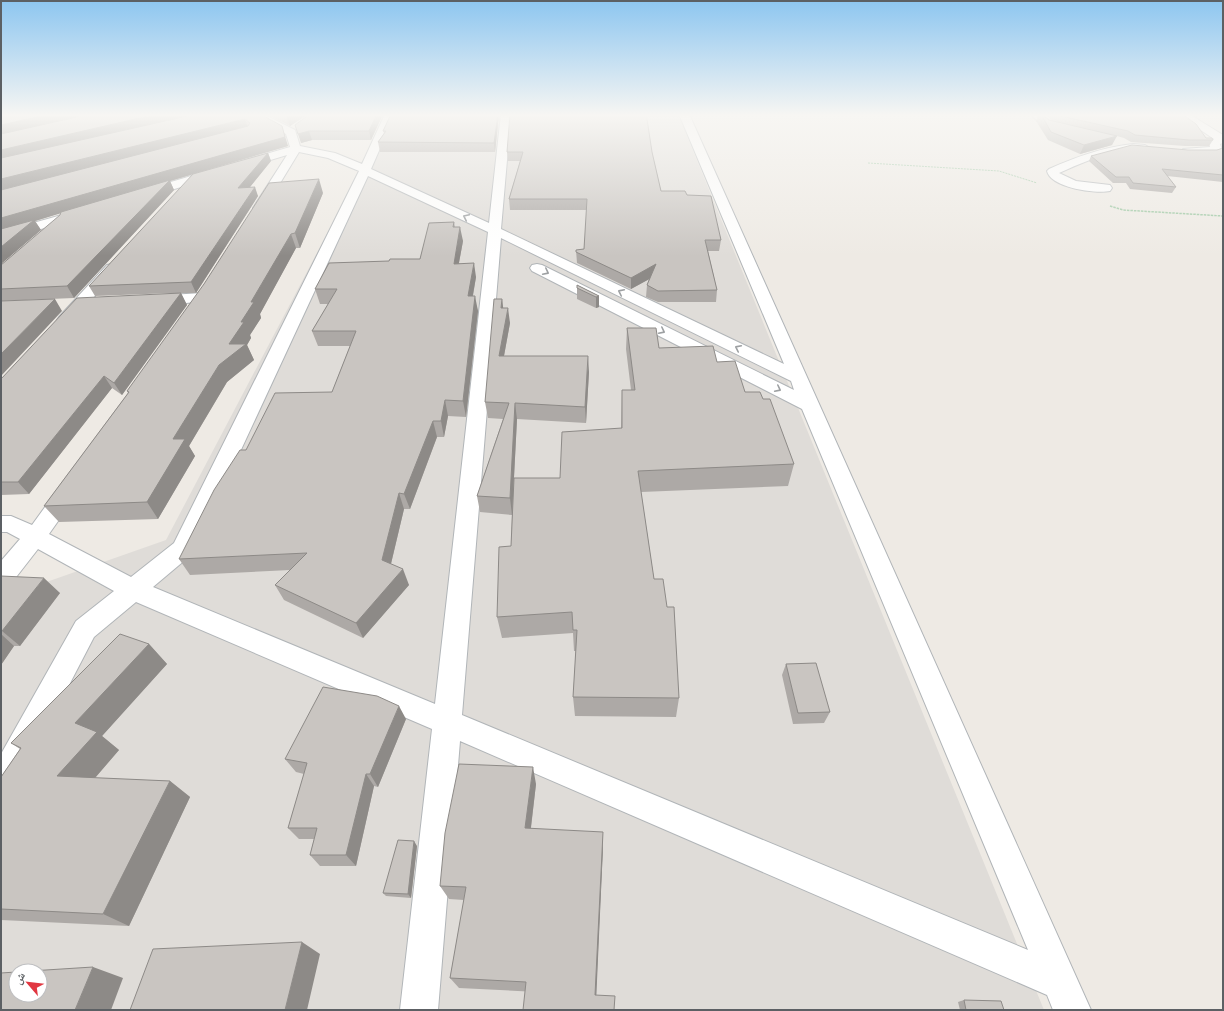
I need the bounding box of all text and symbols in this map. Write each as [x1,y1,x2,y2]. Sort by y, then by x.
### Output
one-way arrow [463,214,470,222]
one-way arrow [542,267,549,275]
one-way arrow [618,289,625,297]
one-way arrow [658,326,665,334]
one-way arrow [735,345,742,353]
one-way arrow [774,385,781,392]
north arrow [8,963,48,1003]
text: ش [10,970,29,987]

